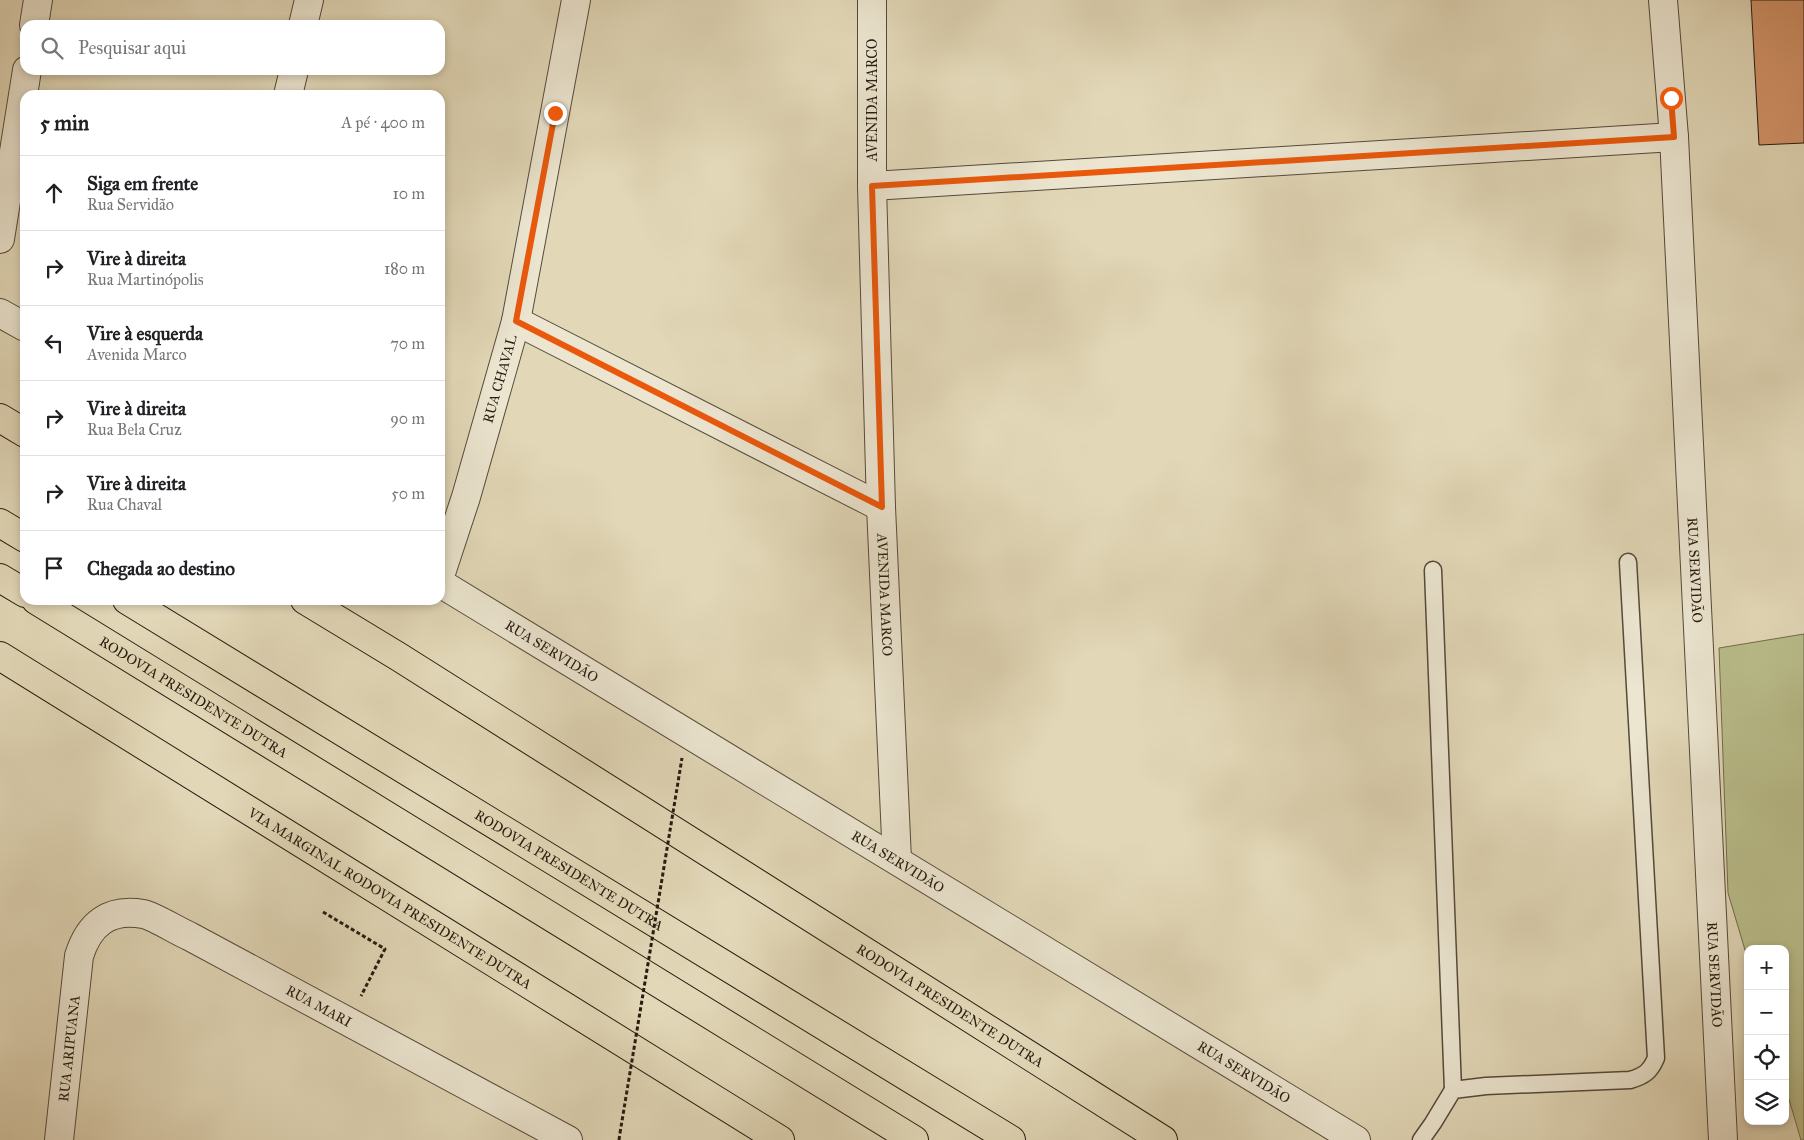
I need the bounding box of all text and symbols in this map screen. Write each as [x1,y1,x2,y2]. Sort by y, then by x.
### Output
search box [20,20,445,75]
icon: search [38,34,66,62]
text: Pesquisar aqui [78,36,186,59]
street label: AVENIDA MARCO [864,39,881,162]
route start [1660,87,1683,110]
route end [544,102,567,125]
text: 5 min [40,110,89,136]
text: A pé · 400 m [341,113,425,132]
text: Siga em frente [87,172,198,195]
icon: ahead [40,179,68,207]
text: 10 m [393,184,425,203]
text: Rua Servidão [87,195,174,214]
text: Vire à direita [87,247,186,270]
icon: right [40,254,68,282]
text: 180 m [384,259,425,278]
text: Rua Martinópolis [87,270,204,289]
text: Vire à esquerda [87,322,203,345]
icon: left [40,329,68,357]
street label: RUA CHAVAL [479,332,520,425]
text: 70 m [390,334,425,353]
text: Avenida Marco [87,345,187,364]
text: Vire à direita [87,397,186,420]
icon: right [40,404,68,432]
text: 90 m [390,409,425,428]
text: Rua Bela Cruz [87,420,182,439]
text: Vire à direita [87,472,186,495]
icon: right [40,479,68,507]
text: 50 m [391,484,425,503]
text: Rua Chaval [87,495,162,514]
street label: RUA SERVIDÃO [1684,517,1707,623]
street label: AVENIDA MARCO [874,532,896,657]
icon: arrive [40,554,68,582]
text: Chegada ao destino [87,557,235,580]
street label: RUA SERVIDÃO [502,616,602,686]
street label: RODOVIA PRESIDENTE DUTRA [96,633,291,762]
street label: VIA MARGINAL RODOVIA PRESIDENTE DUTRA [244,803,535,993]
street label: RODOVIA PRESIDENTE DUTRA [472,806,667,934]
street label: RUA SERVIDÃO [848,827,948,896]
street label: RUA SERVIDÃO [1704,921,1727,1028]
street label: RODOVIA PRESIDENTE DUTRA [854,940,1047,1071]
map controls [1744,945,1789,1125]
button: + [1744,945,1789,990]
street label: RUA MARI [283,981,355,1030]
button: − [1744,990,1789,1035]
street label: RUA ARIPUANA [55,994,83,1103]
button: locate [1744,1035,1789,1080]
street label: RUA SERVIDÃO [1194,1037,1294,1107]
button: layers [1744,1080,1789,1125]

